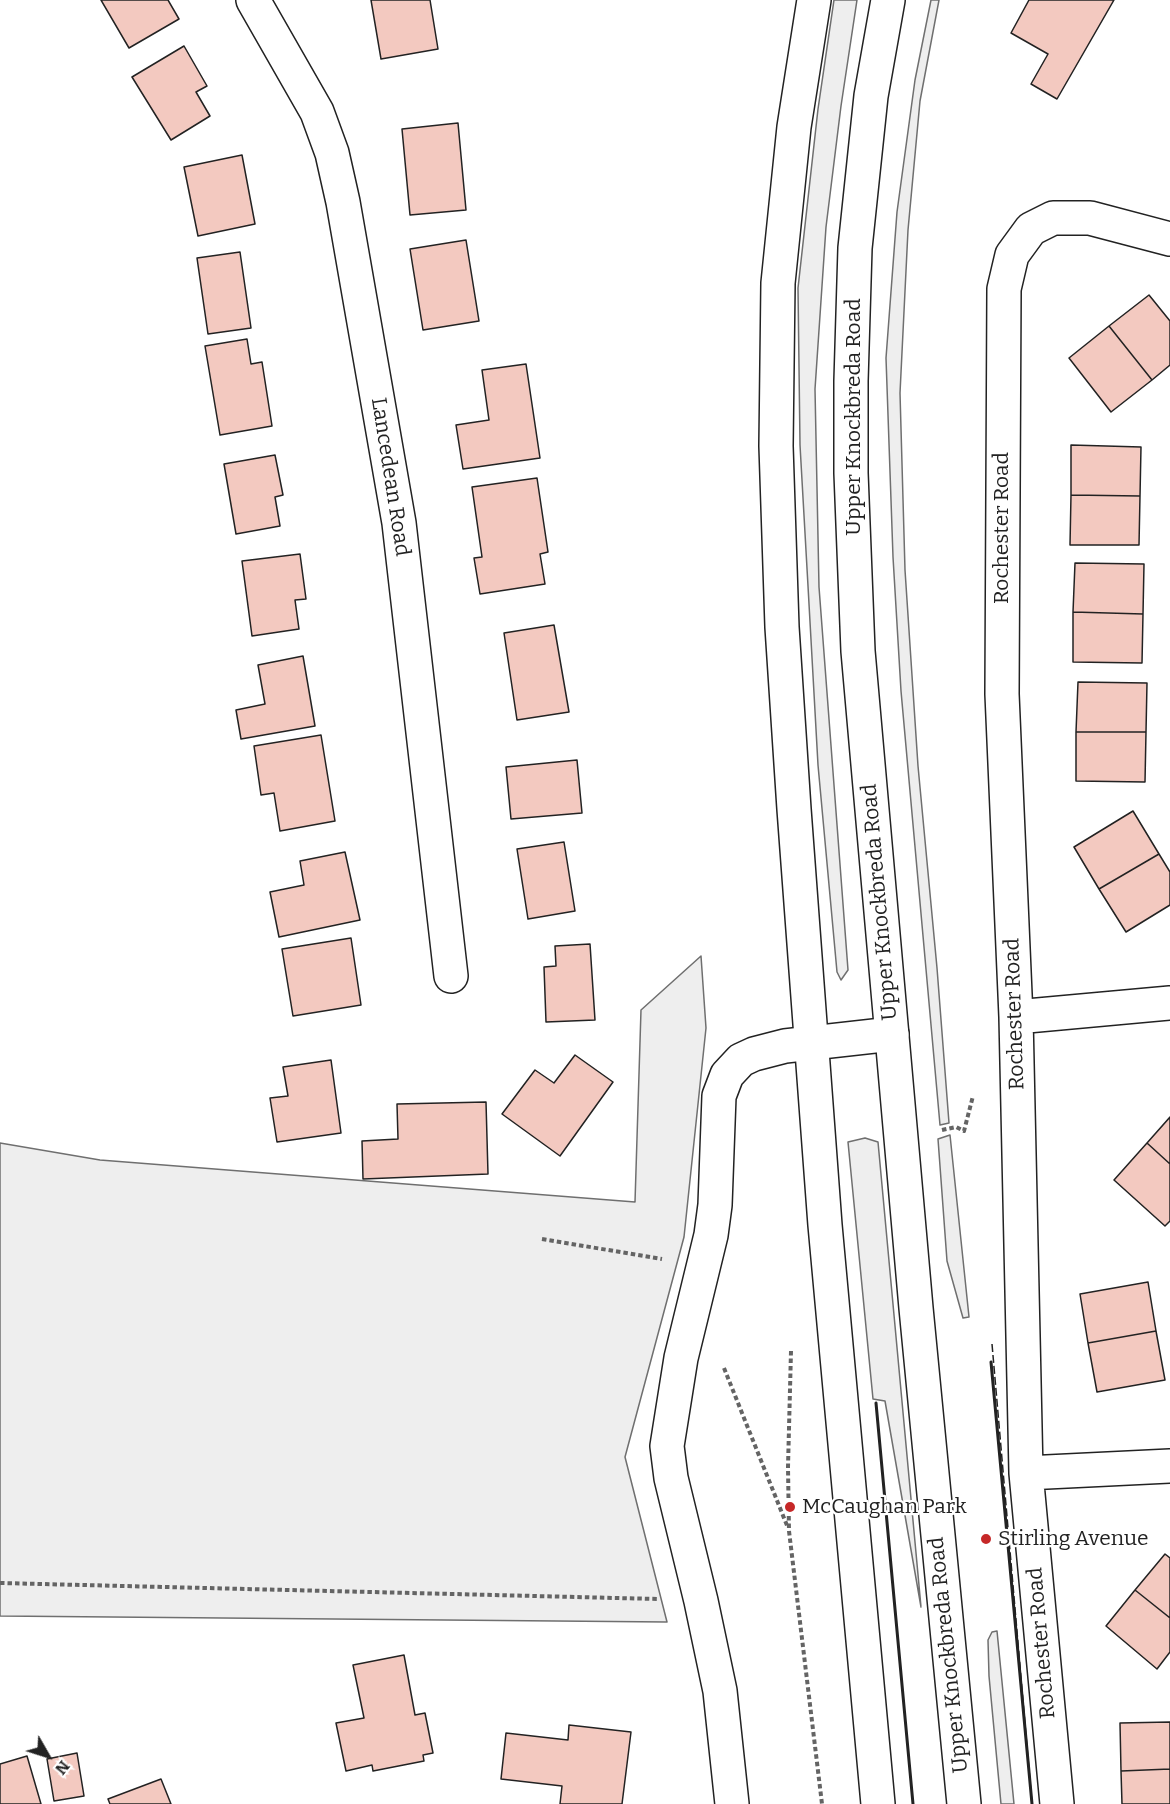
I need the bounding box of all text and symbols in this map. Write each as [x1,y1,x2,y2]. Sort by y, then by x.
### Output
street label: Upper Knockbreda Road [841,298,867,536]
street label: Lancedean Road [365,396,415,558]
street label: Rochester Road [989,452,1015,604]
street label: Upper Knockbreda Road [857,783,903,1021]
street label: Rochester Road [1000,938,1030,1090]
place label: McCaughan Park [802,1494,967,1520]
marker: McCaughan Park [783,1500,797,1514]
place label: Stirling Avenue [998,1526,1148,1552]
marker: Stirling Avenue [979,1532,993,1546]
street label: Upper Knockbreda Road [924,1536,974,1774]
street label: Rochester Road [1023,1566,1061,1720]
north arrow [18,1726,78,1786]
text: N [51,1757,74,1778]

